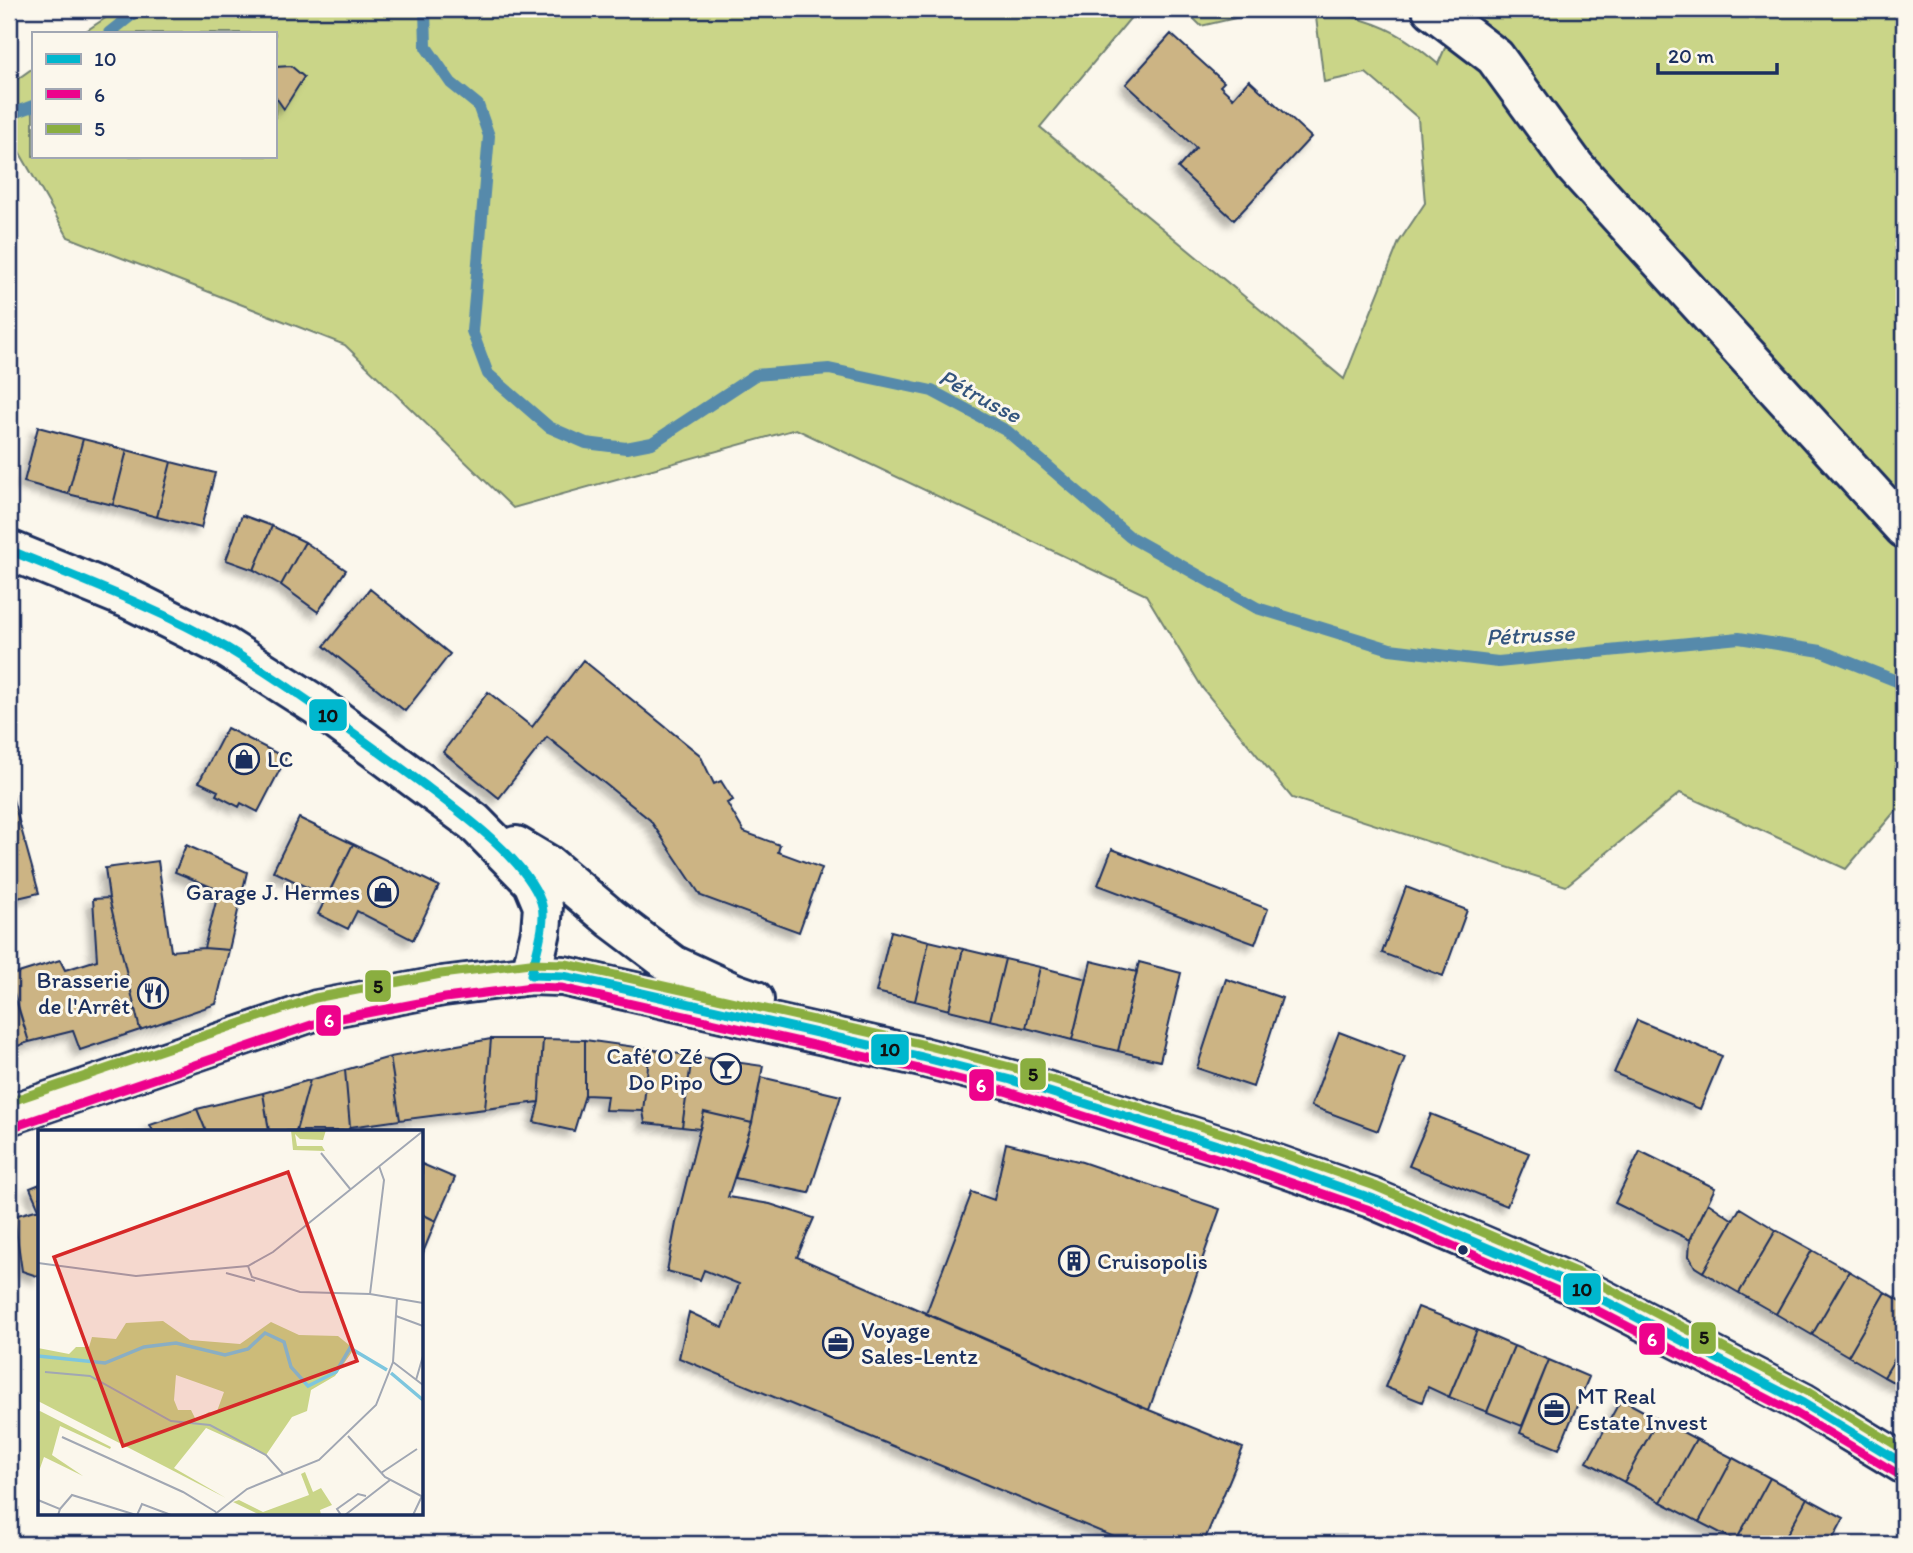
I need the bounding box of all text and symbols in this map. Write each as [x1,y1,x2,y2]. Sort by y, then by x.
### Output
legend [32,32,276,158]
scale bar [1658,32,1776,76]
text: 20 m [1668,43,1715,68]
text: 10 [94,46,117,71]
text: 6 [94,82,105,107]
text: 5 [94,116,105,141]
water label: Pétrusse [934,362,1028,430]
water label: Pétrusse [1485,618,1577,651]
line badge: 10 [308,698,348,732]
text: 10 [318,704,339,727]
shop icon: LC [227,742,261,776]
place label: LC [267,745,293,773]
shop icon: Garage J. Hermes [366,875,400,909]
place label: Garage J. Hermes [186,878,360,906]
place label: Brasserie de l'Arrêt [37,966,130,1020]
line badge: 5 [364,969,392,1003]
text: 5 [373,975,383,998]
restaurant icon: Brasserie de l'Arrêt [136,976,170,1010]
line badge: 6 [315,1004,342,1037]
text: 6 [324,1009,334,1032]
line badge: 10 [870,1033,910,1066]
text: 10 [880,1038,901,1061]
place label: Café O Zé Do Pipo [606,1042,703,1096]
bar icon: Café O Zé Do Pipo [709,1052,743,1086]
line badge: 5 [1019,1057,1047,1091]
text: 5 [1028,1063,1038,1086]
line badge: 6 [968,1068,995,1102]
text: 6 [976,1074,986,1097]
inset map [38,1130,424,1514]
unlabelled marker [1456,1243,1470,1257]
building icon: Cruisopolis [1057,1244,1091,1278]
place label: Cruisopolis [1097,1247,1208,1275]
line badge: 10 [1562,1272,1602,1306]
text: 10 [1572,1278,1593,1301]
place label: Voyage Sales-Lentz [861,1316,978,1370]
line badge: 5 [1690,1321,1717,1355]
line badge: 6 [1638,1322,1666,1356]
office icon: Voyage Sales-Lentz [821,1326,855,1360]
text: 5 [1699,1326,1709,1349]
text: 6 [1647,1328,1657,1351]
place label: MT Real Estate Invest [1577,1382,1708,1436]
office icon: MT Real Estate Invest [1537,1392,1571,1426]

